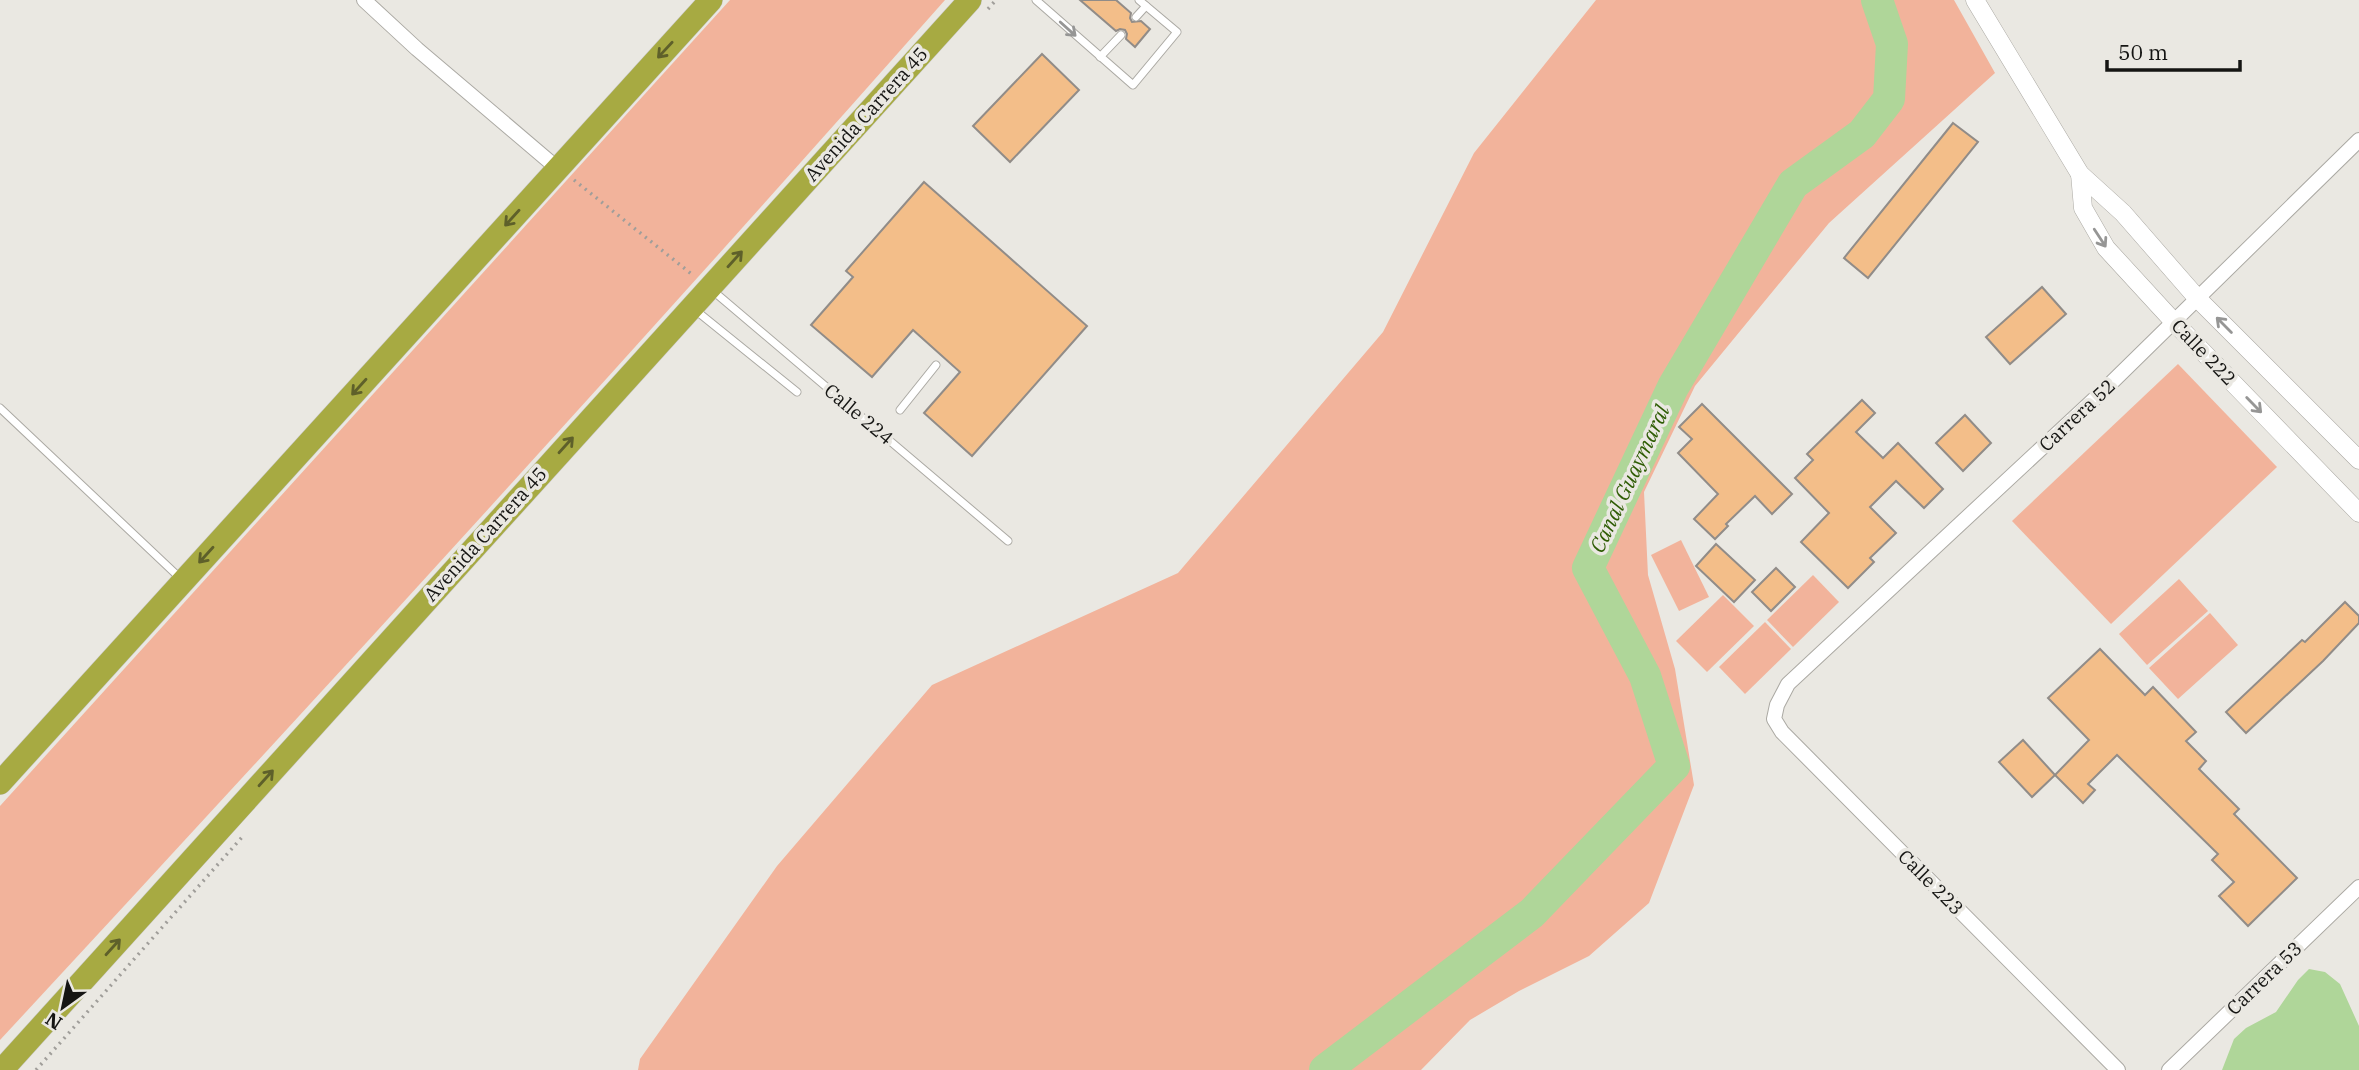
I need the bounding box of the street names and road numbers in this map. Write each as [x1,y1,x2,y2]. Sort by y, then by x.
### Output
street label: Avenida Carrera 45 [799,42,933,186]
street label: Calle 222 [2167,314,2241,390]
street label: Carrera 52 [2034,374,2120,456]
street label: Calle 224 [820,378,898,450]
street label: Avenida Carrera 45 [418,462,552,606]
street label: Calle 223 [1893,844,1969,920]
street label: Carrera 53 [2221,936,2307,1020]

